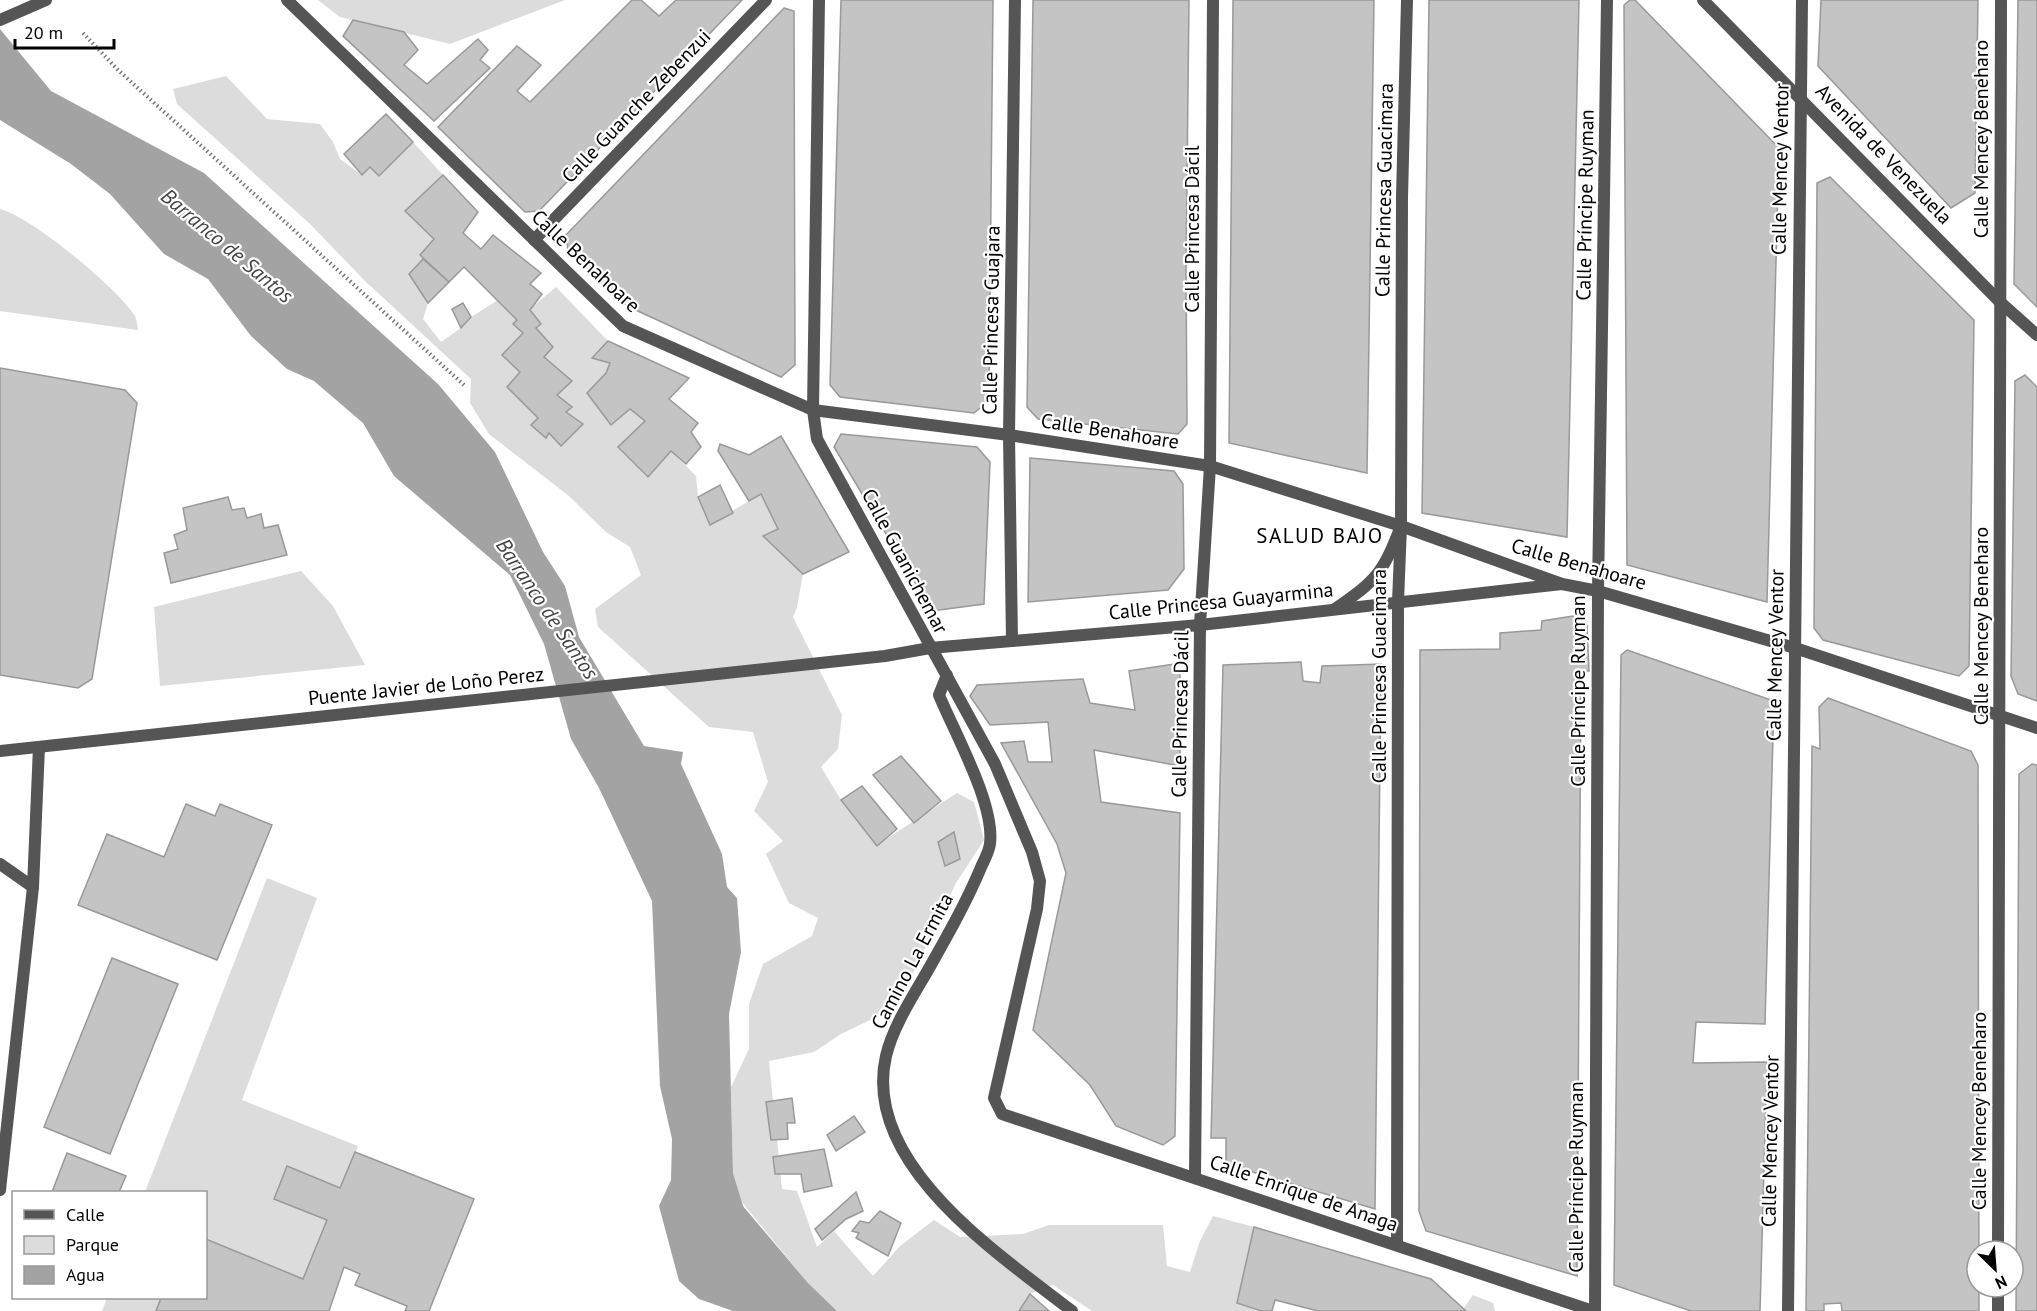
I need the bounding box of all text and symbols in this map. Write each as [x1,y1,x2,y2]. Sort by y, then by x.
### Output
scale bar [15,12,114,50]
text: 20 m [24,21,63,44]
street label: Calle Guanche Zebenzui [556,24,716,188]
street label: Calle Mencey Beneharo [1968,40,1994,238]
street label: Avenida de Venezuela [1810,78,1958,230]
street label: Calle Princesa Guacimara [1369,83,1399,297]
street label: Calle Mencey Ventor [1766,83,1795,255]
street label: Calle Príncipe Ruyman [1570,109,1600,301]
street label: Calle Princesa Dácil [1179,145,1205,313]
water label: Barranco de Santos [156,182,299,309]
street label: Calle Benahoare [526,204,646,318]
street label: Calle Princesa Guajara [976,225,1006,415]
street label: Calle Benahoare [1039,407,1181,455]
street label: Calle Guanichemar [856,484,954,638]
district label: SALUD BAJO [1256,522,1384,549]
street label: Calle Mencey Beneharo [1968,527,1994,725]
street label: Calle Benahoare [1508,532,1650,596]
water label: Barranco de Santos [490,533,605,685]
street label: Calle Princesa Guacimara [1366,569,1392,783]
street label: Calle Mencey Ventor [1761,569,1790,741]
street label: Calle Princesa Guayarmina [1107,576,1335,626]
street label: Calle Príncipe Ruyman [1565,595,1591,787]
street label: Calle Princesa Dácil [1166,630,1194,798]
street label: Puente Javier de Loño Perez [307,661,545,711]
street label: Camino La Ermita [865,888,959,1034]
street label: Calle Mencey Beneharo [1966,1012,1992,1210]
street label: Calle Mencey Ventor [1756,1055,1785,1227]
street label: Calle Príncipe Ruyman [1563,1081,1589,1273]
street label: Calle Enrique de Anaga [1206,1148,1402,1238]
legend [12,1191,207,1299]
text: Calle [66,1203,105,1226]
text: Parque [66,1233,119,1256]
north arrow [1965,1239,2025,1299]
text: Agua [66,1263,105,1286]
text: N [1992,1271,2010,1294]

